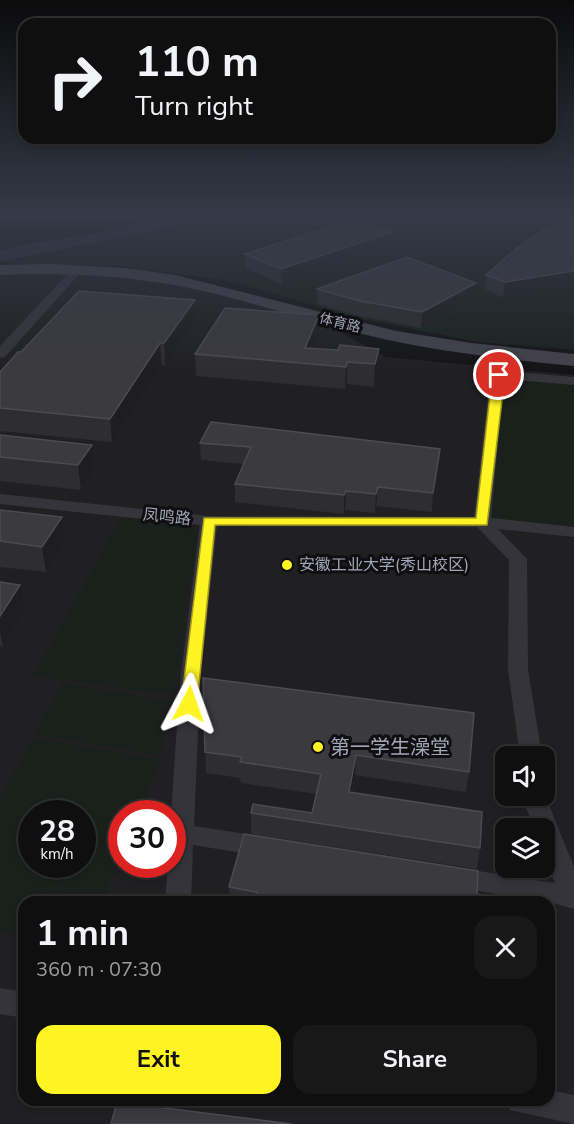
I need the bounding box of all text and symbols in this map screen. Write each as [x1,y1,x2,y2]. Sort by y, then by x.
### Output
text: 110 m [135,34,259,91]
icon: right [36,42,114,120]
text: Turn right [135,88,253,125]
street label: 体育路 [317,309,363,337]
pin [473,349,524,400]
icon: arrive [482,358,515,391]
street label: 凤鸣路 [142,504,192,530]
place label: 安徽工业大学(秀山校区) [299,554,469,576]
marker: 安徽工业大学(秀山校区) [280,558,294,572]
position arrow [157,672,221,736]
place label: 第一学生澡堂 [330,734,450,761]
marker: 第一学生澡堂 [311,740,325,754]
map controls [495,746,555,878]
button: sound [495,746,555,806]
speed limit sign: 30 [108,800,186,878]
text: 28 [39,811,75,852]
button: layers [495,818,555,878]
text: km/h [40,844,74,864]
text: 1 min [36,909,129,958]
button: close [474,916,537,979]
text: 360 m · 07:30 [36,956,162,983]
button: Exit [36,1025,281,1094]
button: Share [293,1025,537,1094]

